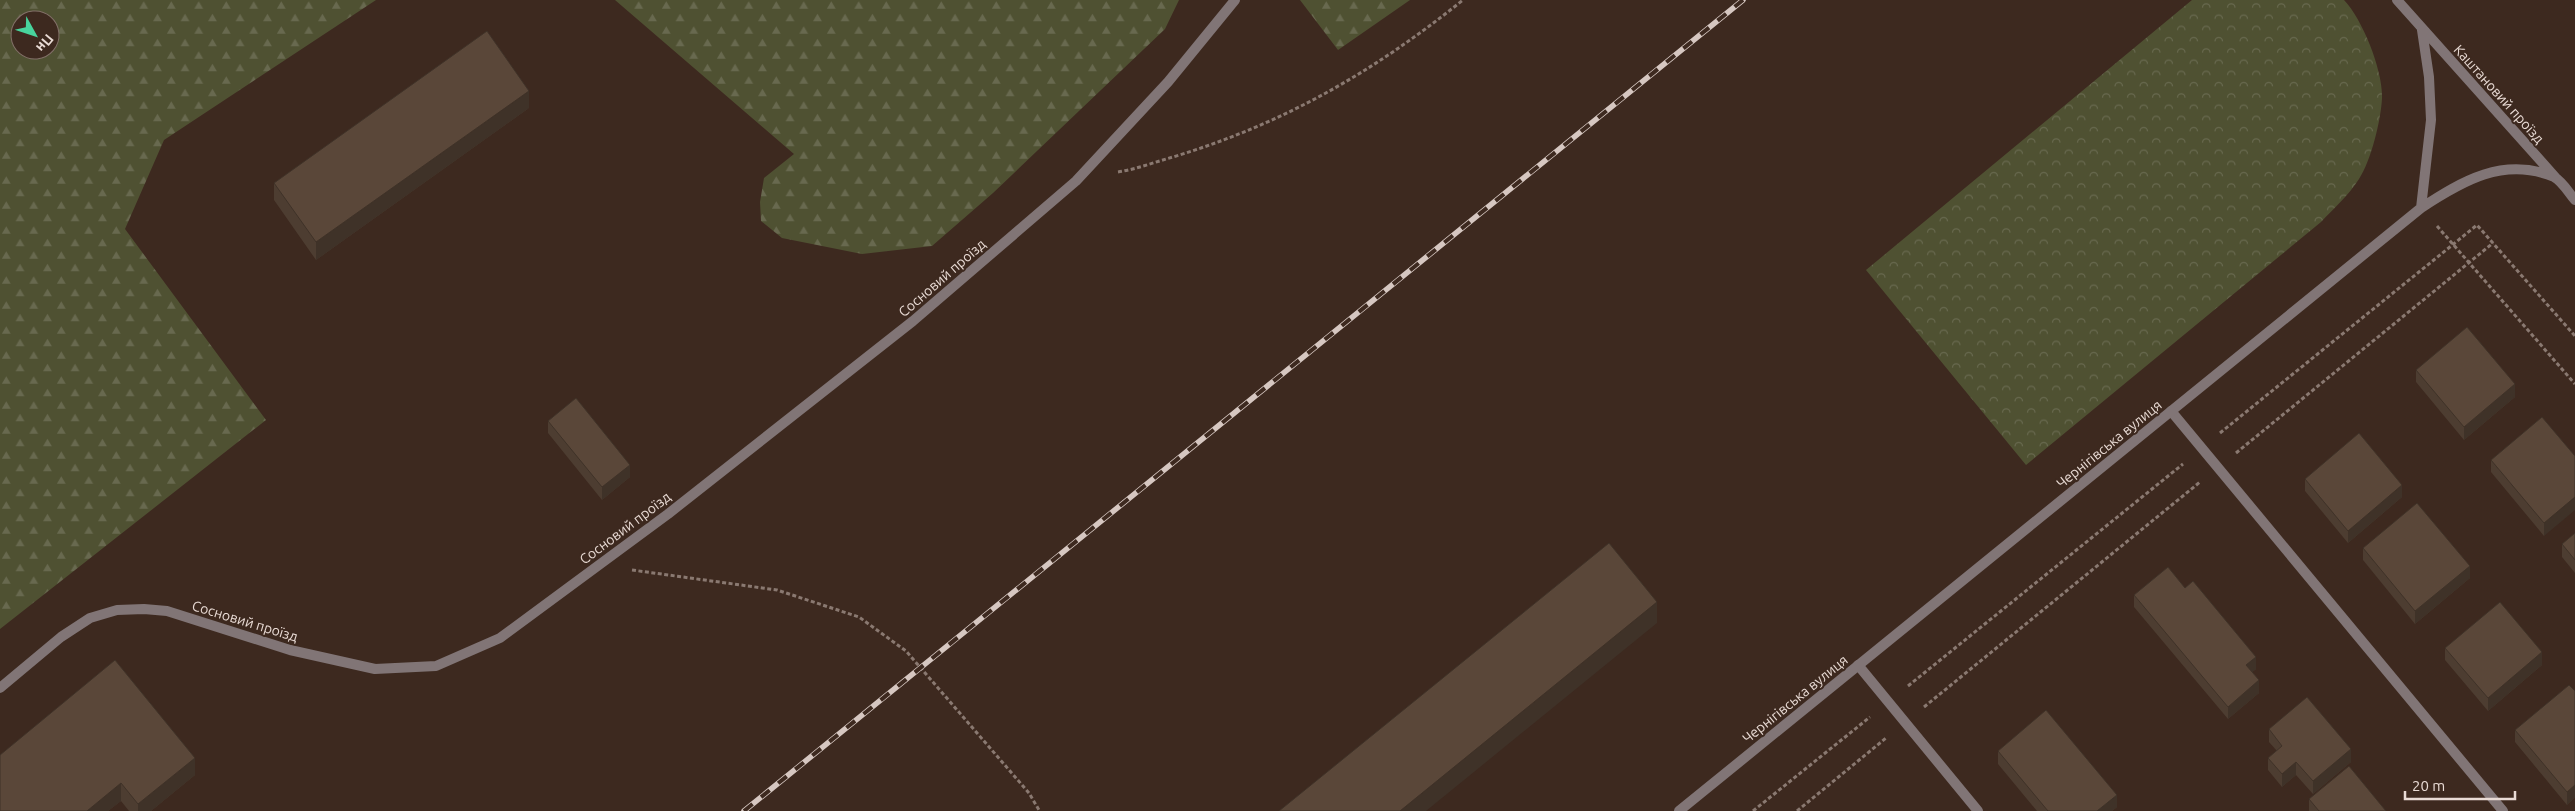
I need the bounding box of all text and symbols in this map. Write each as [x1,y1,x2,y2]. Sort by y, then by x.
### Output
north arrow [10,10,60,60]
text: Пн [33,31,57,56]
street label: Каштановий проїзд [2451,41,2547,147]
street label: Сосновий проїзд [895,236,989,320]
street label: Чернігівська вулиця [2053,397,2165,491]
street label: Сосновий проїзд [576,489,674,567]
street label: Сосновий проїзд [190,597,300,645]
street label: Чернігівська вулиця [1739,652,1851,746]
scale bar [2405,768,2515,800]
text: 20 m [2412,777,2445,794]

